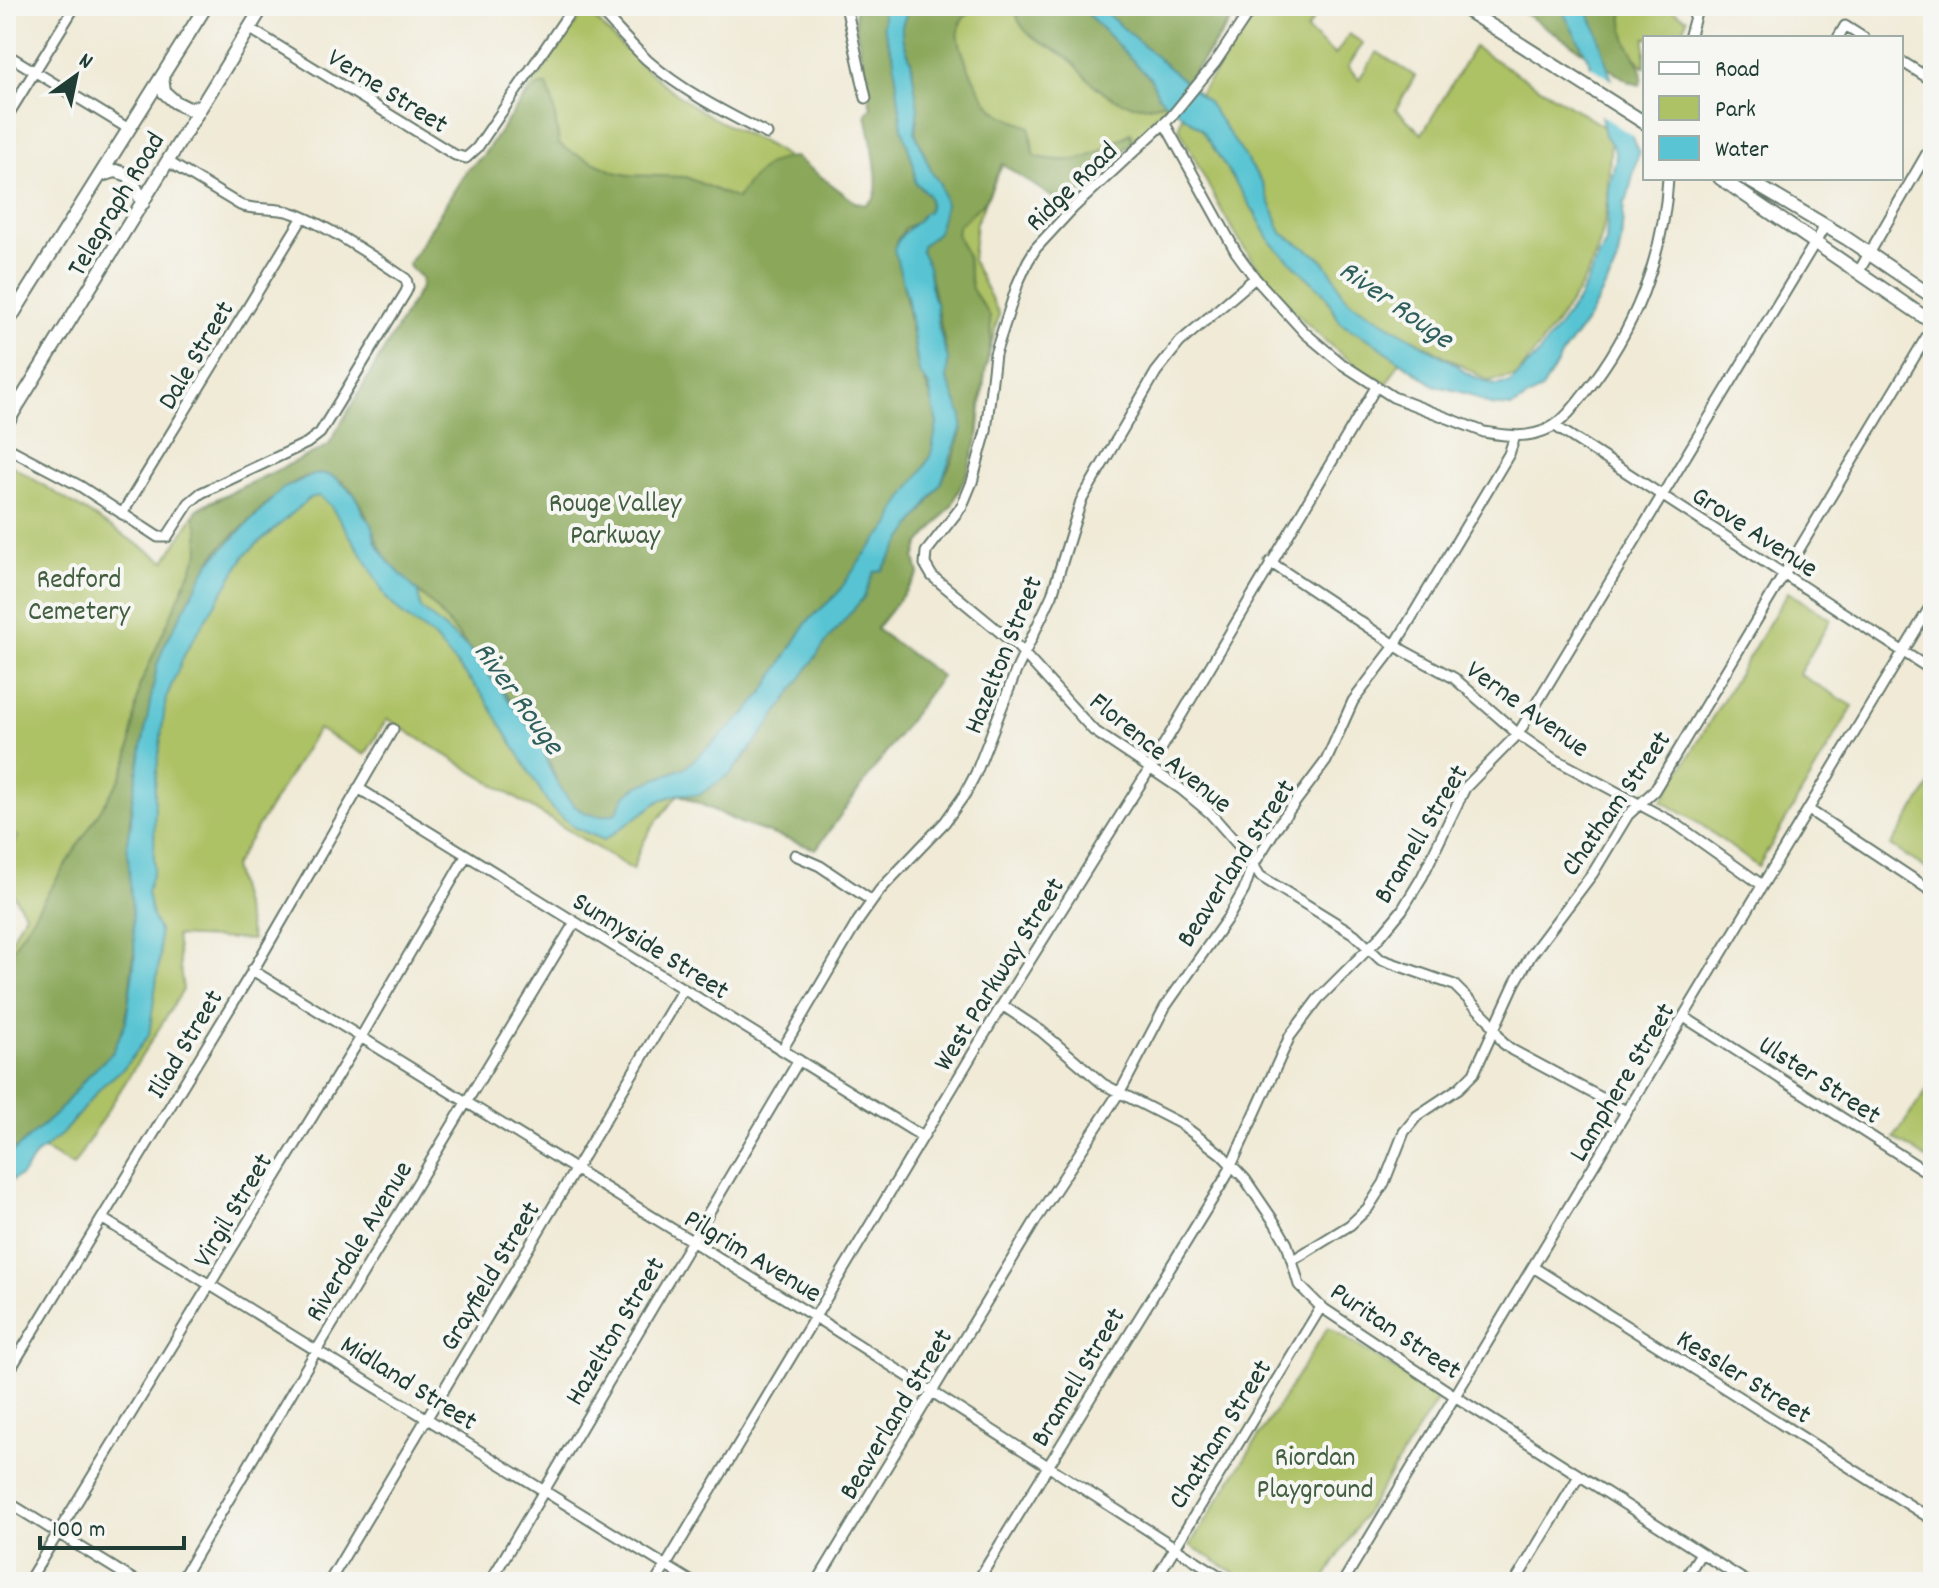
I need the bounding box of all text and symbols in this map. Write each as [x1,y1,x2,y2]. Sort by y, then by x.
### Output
north arrow [36,36,116,116]
legend [1643,36,1903,180]
street label: Verne Street [318,40,455,146]
text: N [72,46,98,78]
text: Road [1715,54,1760,88]
text: Park [1715,94,1756,128]
street label: Telegraph Road [59,126,177,286]
street label: Ridge Road [1018,134,1129,243]
text: Water [1715,134,1768,168]
water label: River Rouge [1328,251,1462,363]
street label: Dale Street [150,294,247,419]
street label: Grove Avenue [1682,478,1825,590]
park label: Rouge Valley Parkway [549,486,682,558]
park label: Redford Cemetery [28,562,131,634]
street label: Hazelton Street [956,571,1056,741]
water label: River Rouge [460,634,573,767]
street label: Verne Avenue [1456,652,1596,770]
street label: Florence Avenue [1079,685,1239,825]
street label: Chatham Street [1553,724,1683,886]
street label: Bramell Street [1366,758,1481,913]
street label: Beaverland Street [1169,773,1308,957]
street label: West Parkway Street [926,871,1077,1080]
street label: Sunnyside Street [563,884,736,1012]
street label: Iliad Street [139,983,236,1108]
street label: Lamphere Street [1561,997,1688,1171]
street label: Ulster Street [1749,1027,1888,1137]
street label: Virgil Street [185,1147,285,1277]
street label: Riverdale Avenue [297,1155,425,1331]
street label: Grayfield Street [432,1195,553,1360]
street label: Pilgrim Avenue [675,1201,828,1315]
street label: Hazelton Street [557,1251,678,1415]
street label: Puritan Street [1320,1274,1468,1392]
street label: Bramell Street [1023,1301,1138,1456]
street label: Beaverland Street [831,1322,965,1509]
street label: Kessler Street [1667,1322,1818,1437]
street label: Midland Street [331,1327,484,1443]
street label: Chatham Street [1160,1353,1284,1518]
park label: Riordan Playground [1256,1440,1374,1512]
scale bar [40,1500,184,1550]
text: 100 m [52,1514,105,1548]

